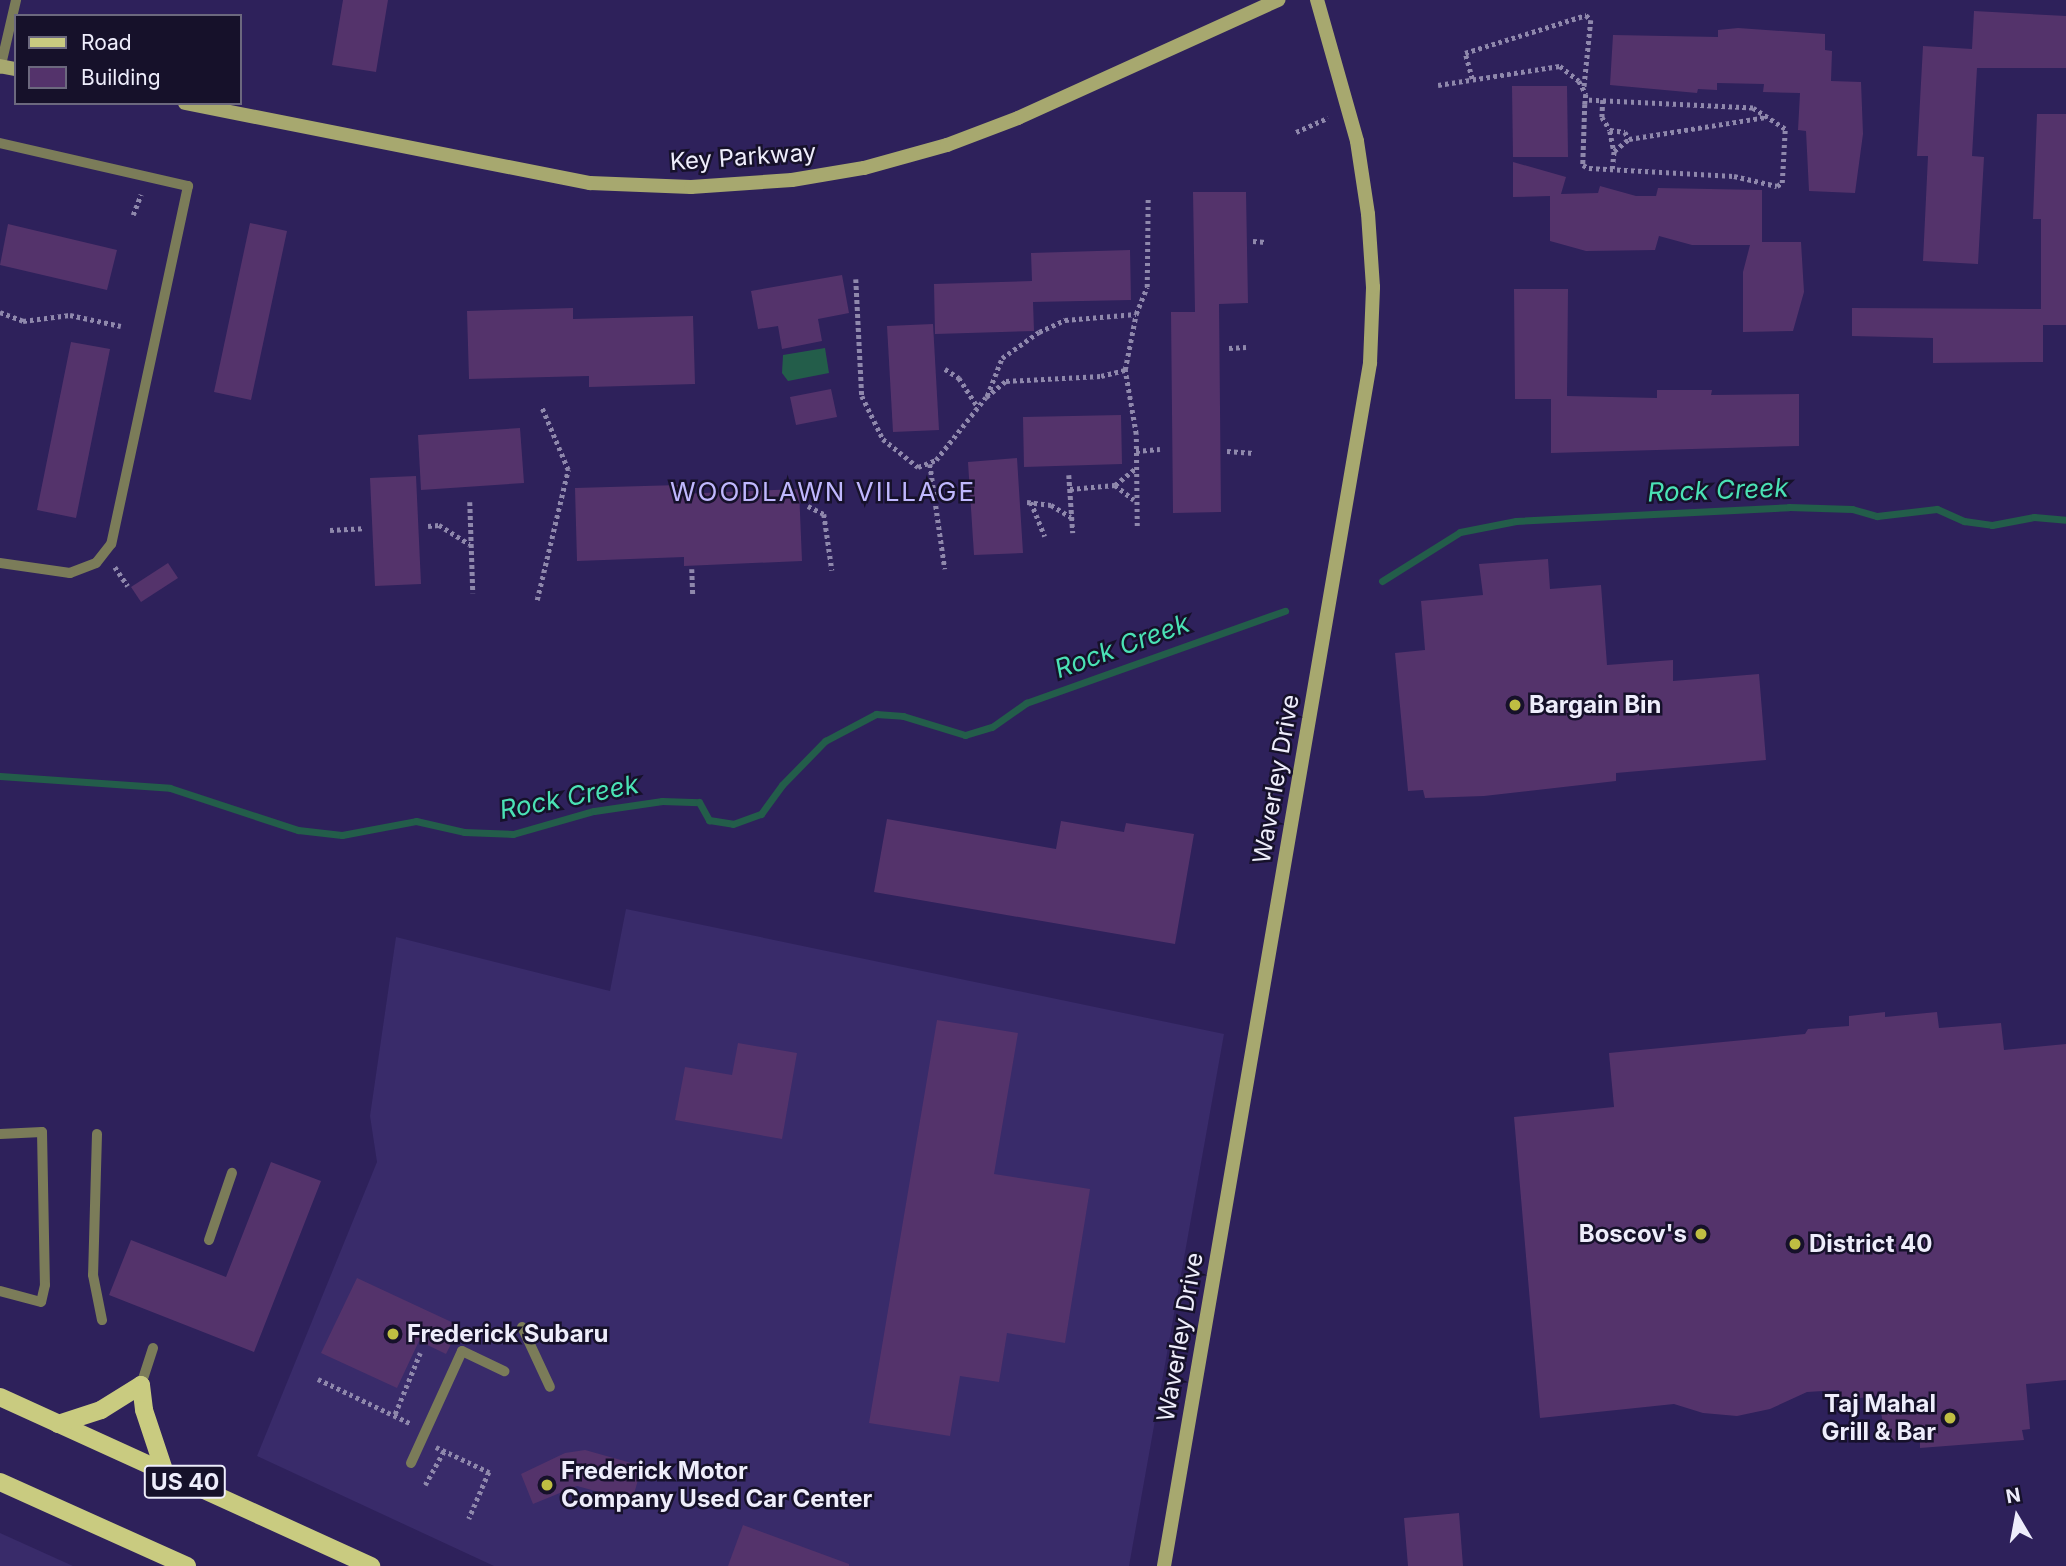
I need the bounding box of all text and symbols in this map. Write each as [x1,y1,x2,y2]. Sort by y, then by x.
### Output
legend [14,14,242,105]
text: Road [81,30,132,55]
text: Building [81,65,161,90]
street label: Key Parkway [669,138,817,176]
water label: Rock Creek [1647,472,1789,508]
district label: WOODLAWN VILLAGE [672,476,974,508]
water label: Rock Creek [1050,607,1194,685]
place label: Bargain Bin [1529,691,1662,719]
street label: Waverley Drive [1247,692,1305,866]
marker: Bargain Bin [1507,697,1523,713]
water label: Rock Creek [497,768,641,826]
place label: Boscov's [1579,1220,1687,1248]
marker: Boscov's [1693,1226,1709,1242]
place label: District 40 [1809,1230,1933,1258]
marker: District 40 [1787,1236,1803,1252]
street label: Waverley Drive [1151,1250,1209,1424]
place label: Frederick Subaru [407,1320,608,1348]
marker: Frederick Subaru [385,1326,401,1342]
place label: Taj Mahal Grill & Bar [1821,1390,1936,1446]
marker: Taj Mahal Grill & Bar [1942,1410,1958,1426]
place label: Frederick Motor Company Used Car Center [561,1457,872,1513]
road number: US 40 [143,1462,227,1502]
marker: Frederick Motor Company Used Car Center [539,1477,555,1493]
north arrow [1982,1482,2052,1552]
text: N [2004,1483,2022,1508]

